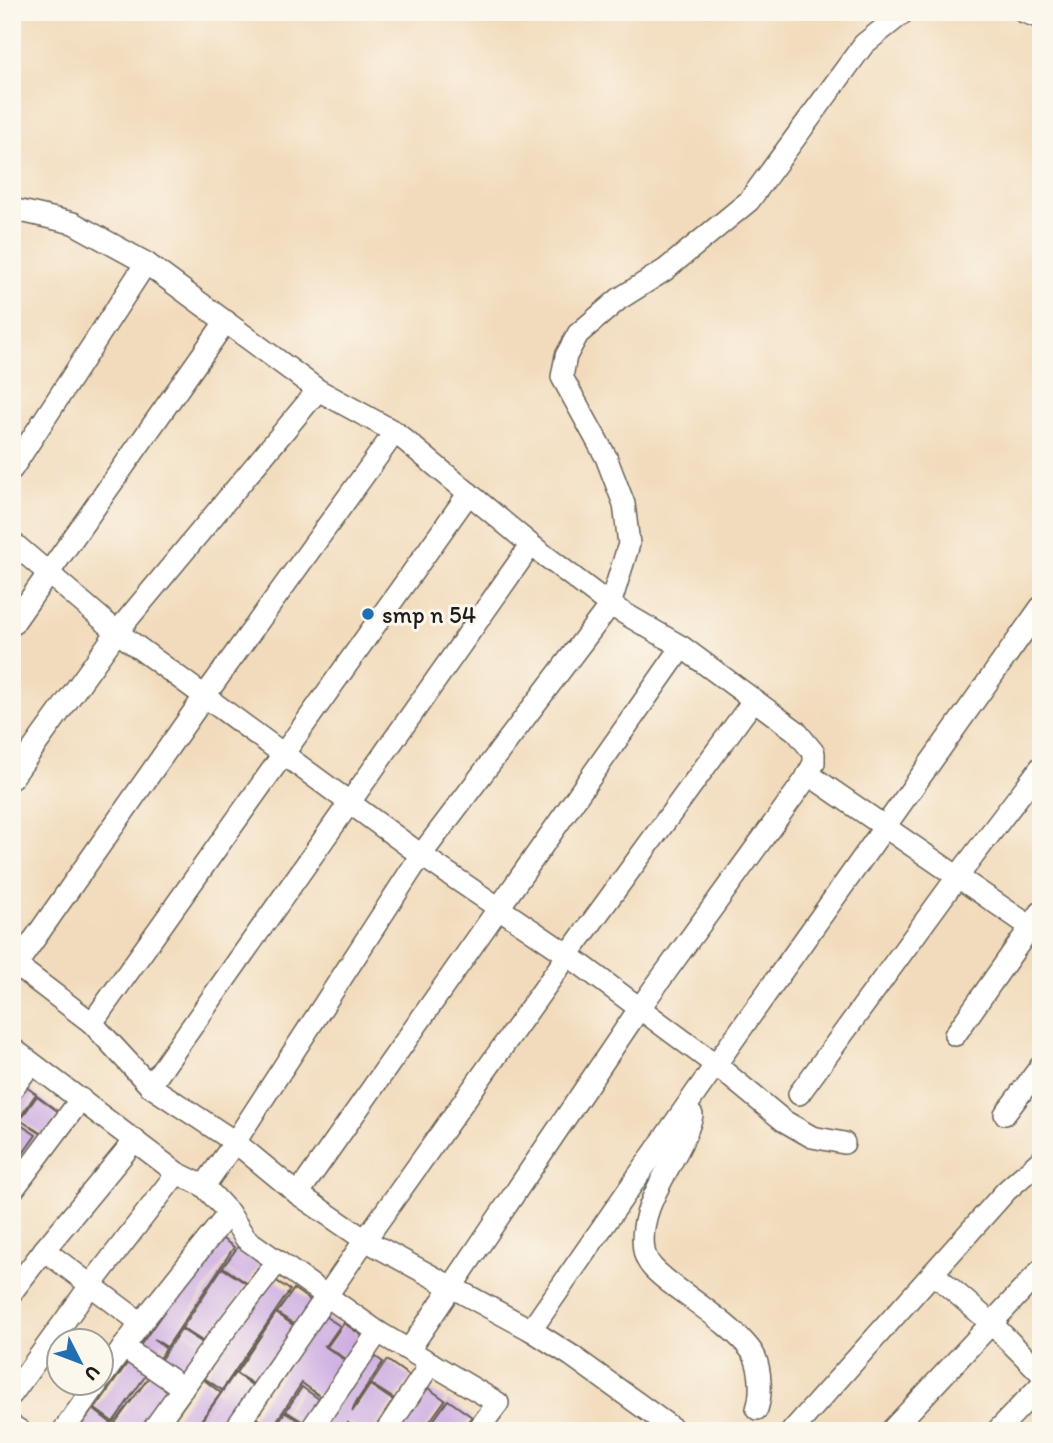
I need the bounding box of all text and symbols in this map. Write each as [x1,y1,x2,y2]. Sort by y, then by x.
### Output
place label: smp n 54 [382,600,476,629]
marker: smp n 54 [360,606,376,622]
north arrow [46,1328,116,1398]
text: U [79,1361,105,1385]

